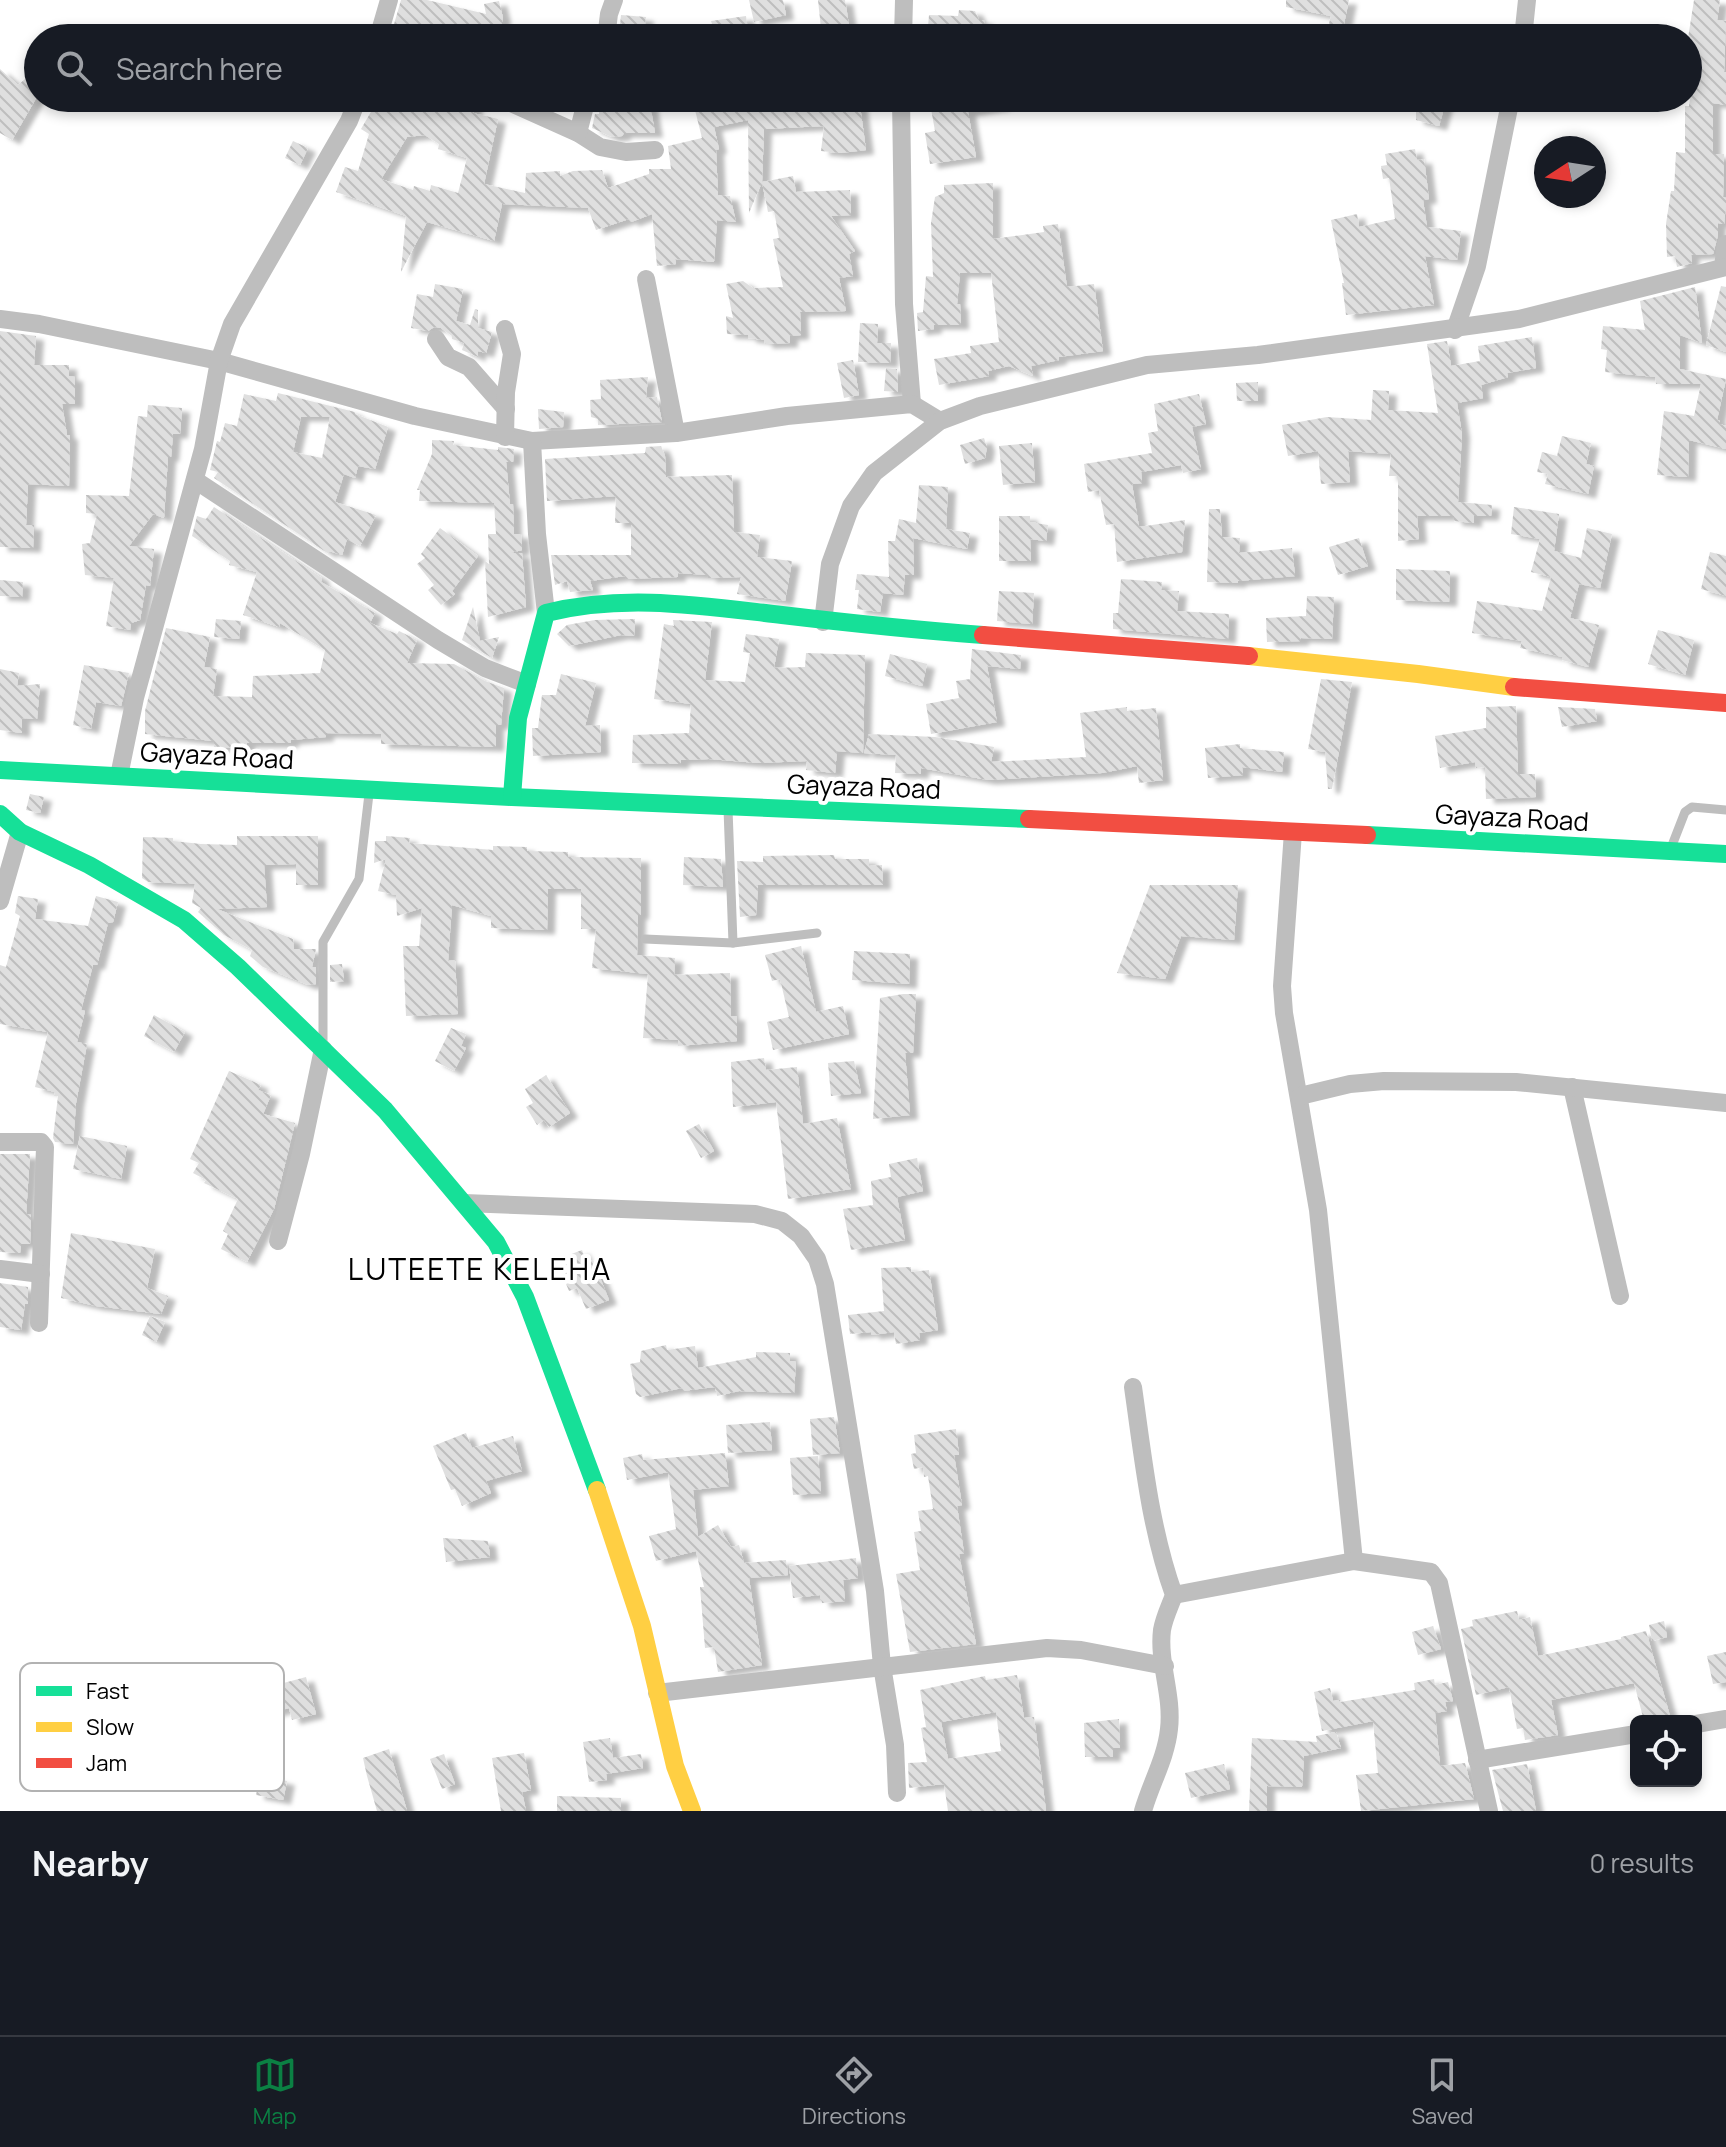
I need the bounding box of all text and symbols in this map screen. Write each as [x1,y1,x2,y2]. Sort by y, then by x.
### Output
search box [24,24,1702,112]
icon: search [52,46,96,90]
text: Search here [116,48,283,89]
north arrow [1534,136,1606,208]
street label: Gayaza Road [139,733,295,777]
street label: Gayaza Road [786,765,942,807]
street label: Gayaza Road [1434,795,1590,839]
district label: LUTEETE KELEHA [348,1248,612,1289]
legend [20,1663,284,1791]
text: Fast [86,1676,129,1706]
text: Slow [86,1712,134,1742]
map controls [1630,1715,1702,1787]
button: locate [1630,1715,1702,1787]
text: Jam [86,1748,127,1778]
text: Nearby [32,1840,148,1886]
text: 0 results [1589,1845,1694,1881]
tab: Map [253,2053,297,2131]
tab: Directions [802,2053,906,2131]
tab: Saved [1411,2053,1473,2131]

